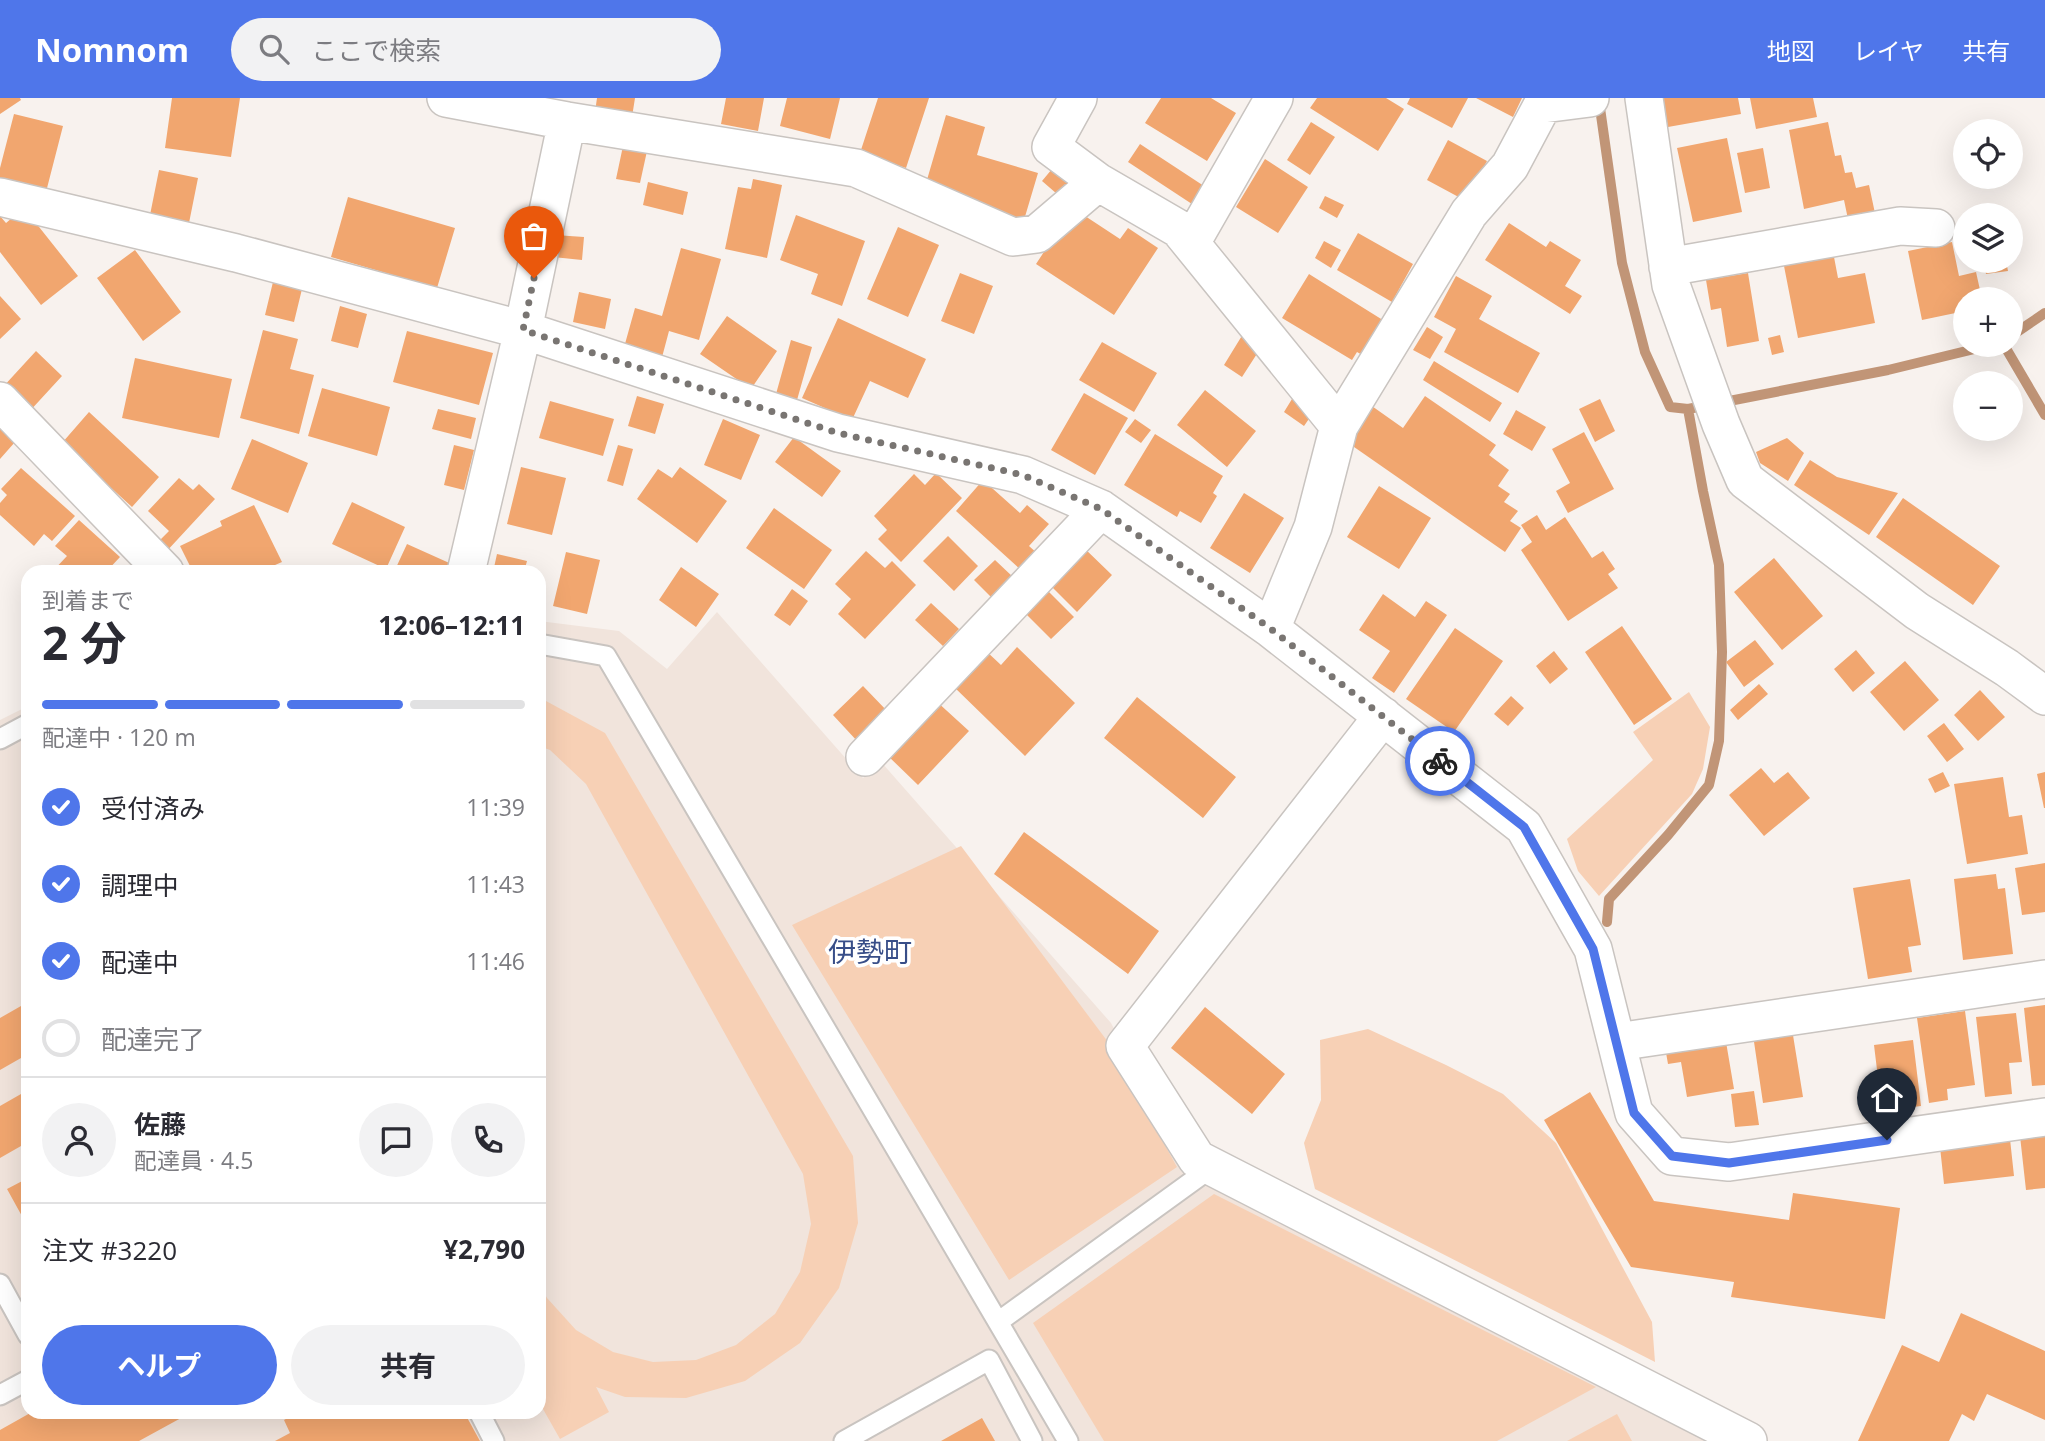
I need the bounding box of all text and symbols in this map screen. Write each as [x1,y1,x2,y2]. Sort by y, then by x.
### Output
search box [231,18,721,81]
text: Nomnom [35,27,189,72]
icon: search [255,30,293,68]
text: ここで検索 [311,32,441,68]
text: 地図 [1767,34,1815,67]
text: レイヤ [1853,34,1924,67]
text: 共有 [1962,34,2010,67]
map controls [1953,119,2023,441]
button: locate [1953,119,2023,189]
button: layers [1953,203,2023,273]
pin [504,206,564,278]
icon: bag [515,217,553,255]
button: + [1953,287,2023,357]
button: − [1953,371,2023,441]
text: 到着まで [42,584,134,616]
text: 12:06–12:11 [378,607,525,643]
text: 2 分 [42,611,126,673]
text: 配達中 · 120 m [42,721,196,753]
courier [1405,726,1475,796]
icon: bike [1421,742,1459,780]
icon: check [42,788,80,826]
text: 受付済み [101,790,205,826]
text: 11:39 [466,791,525,823]
icon: check [42,865,80,903]
text: 調理中 [101,867,179,903]
text: 11:43 [466,868,525,900]
district label: 伊勢町 [828,932,912,970]
icon: check [42,942,80,980]
text: 配達中 [101,944,179,980]
text: 11:46 [466,945,525,977]
text: 配達完了 [101,1021,205,1057]
pin [1857,1068,1917,1140]
icon: home [1868,1079,1906,1117]
button: person [42,1103,116,1177]
button: chat [359,1103,433,1177]
button: phone [451,1103,525,1177]
text: 佐藤 [134,1106,186,1142]
text: 配達員 · 4.5 [134,1144,253,1176]
text: ¥2,790 [443,1231,525,1267]
text: 注文 #3220 [42,1232,177,1268]
button: ヘルプ [42,1325,277,1405]
button: 共有 [291,1325,525,1405]

